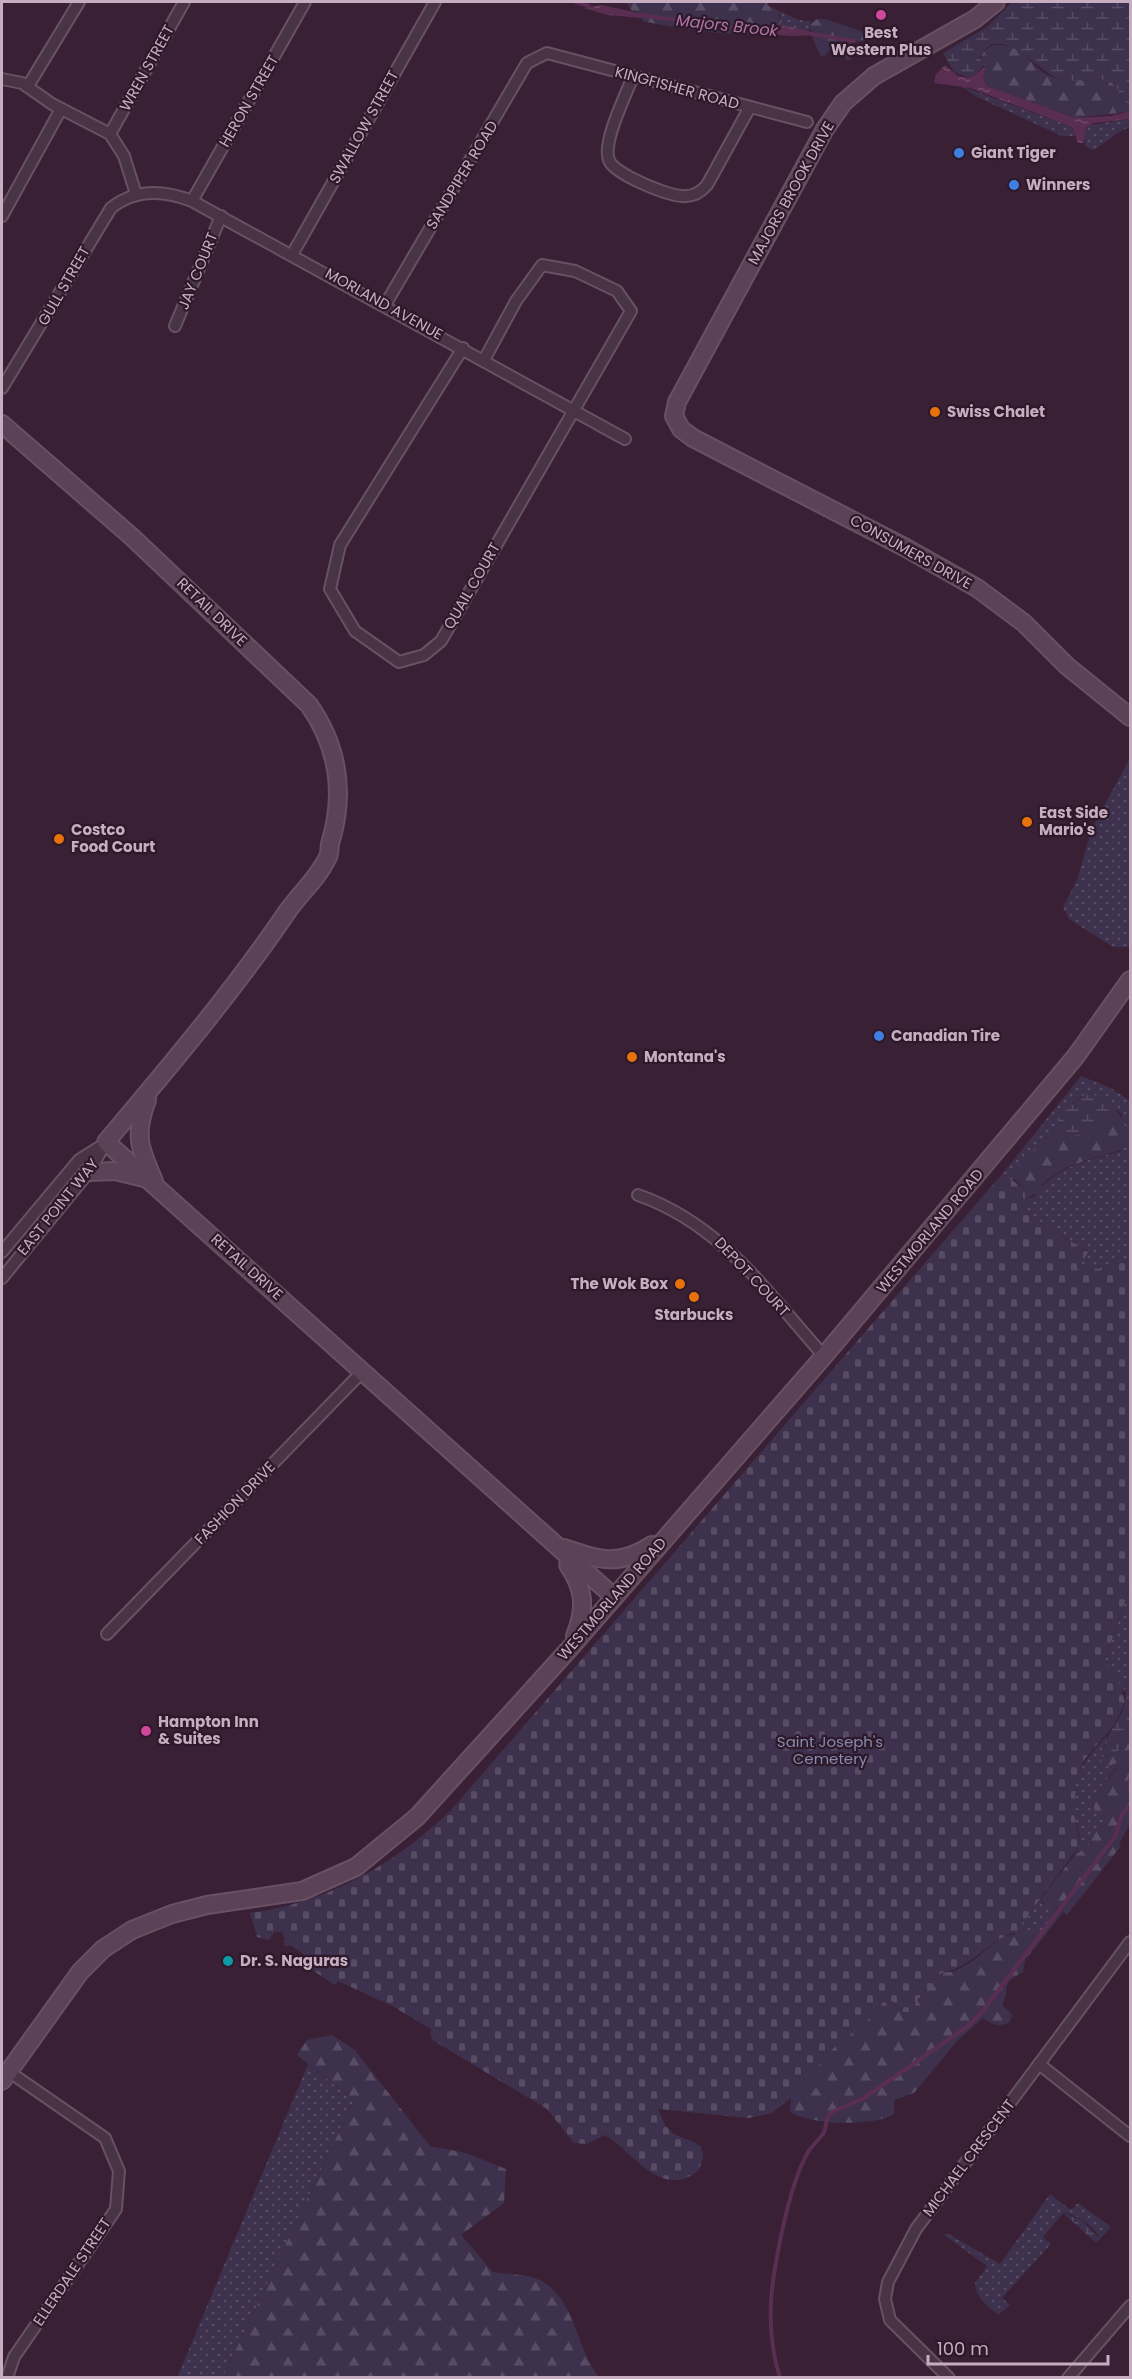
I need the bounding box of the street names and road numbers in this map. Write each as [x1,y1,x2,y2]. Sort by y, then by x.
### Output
street label: WREN STREET [114,21,179,115]
street label: HERON STREET [214,51,283,151]
street label: KINGFISHER ROAD [613,61,742,114]
street label: SWALLOW STREET [324,66,403,187]
street label: SANDPIPER ROAD [421,116,502,233]
street label: MAJORS BROOK DRIVE [742,117,839,268]
street label: JAY COURT [173,229,223,313]
street label: GULL STREET [32,242,95,329]
street label: MORLAND AVENUE [321,262,447,345]
street label: CONSUMERS DRIVE [846,509,976,594]
street label: QUAIL COURT [438,539,505,633]
street label: RETAIL DRIVE [173,573,252,651]
street label: EAST POINT WAY [12,1154,103,1260]
street label: WESTMORLAND ROAD [871,1164,988,1297]
street label: RETAIL DRIVE [207,1229,288,1305]
street label: DEPOT COURT [710,1232,795,1321]
street label: FASHION DRIVE [190,1456,280,1549]
street label: WESTMORLAND ROAD [552,1533,671,1665]
street label: MICHAEL CRESCENT [917,2095,1020,2221]
street label: ELLERDALE STREET [28,2214,115,2330]

